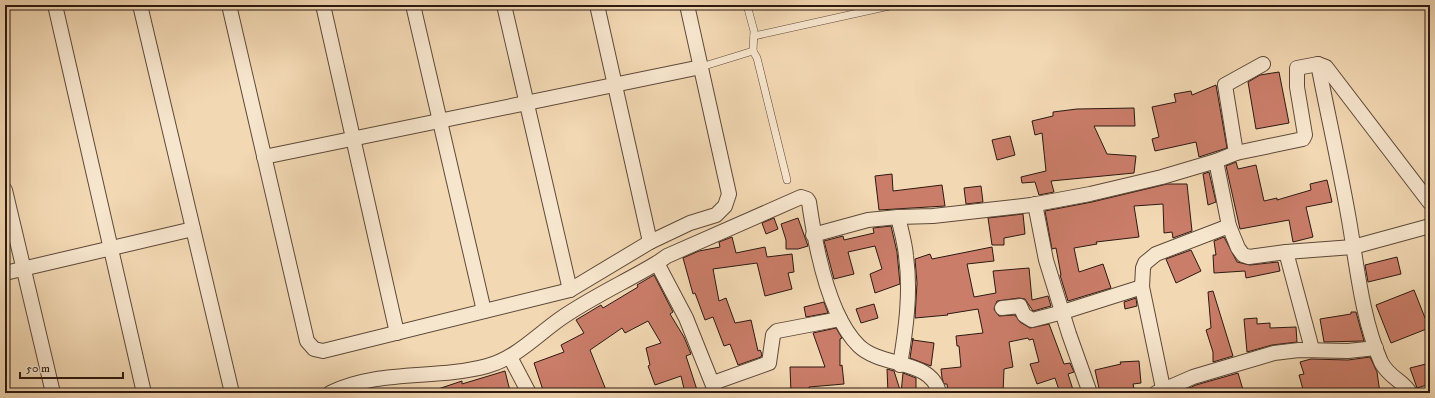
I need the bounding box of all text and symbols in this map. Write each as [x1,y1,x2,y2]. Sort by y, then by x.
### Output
scale bar [20,354,123,380]
text: 50 m [26,361,50,376]

